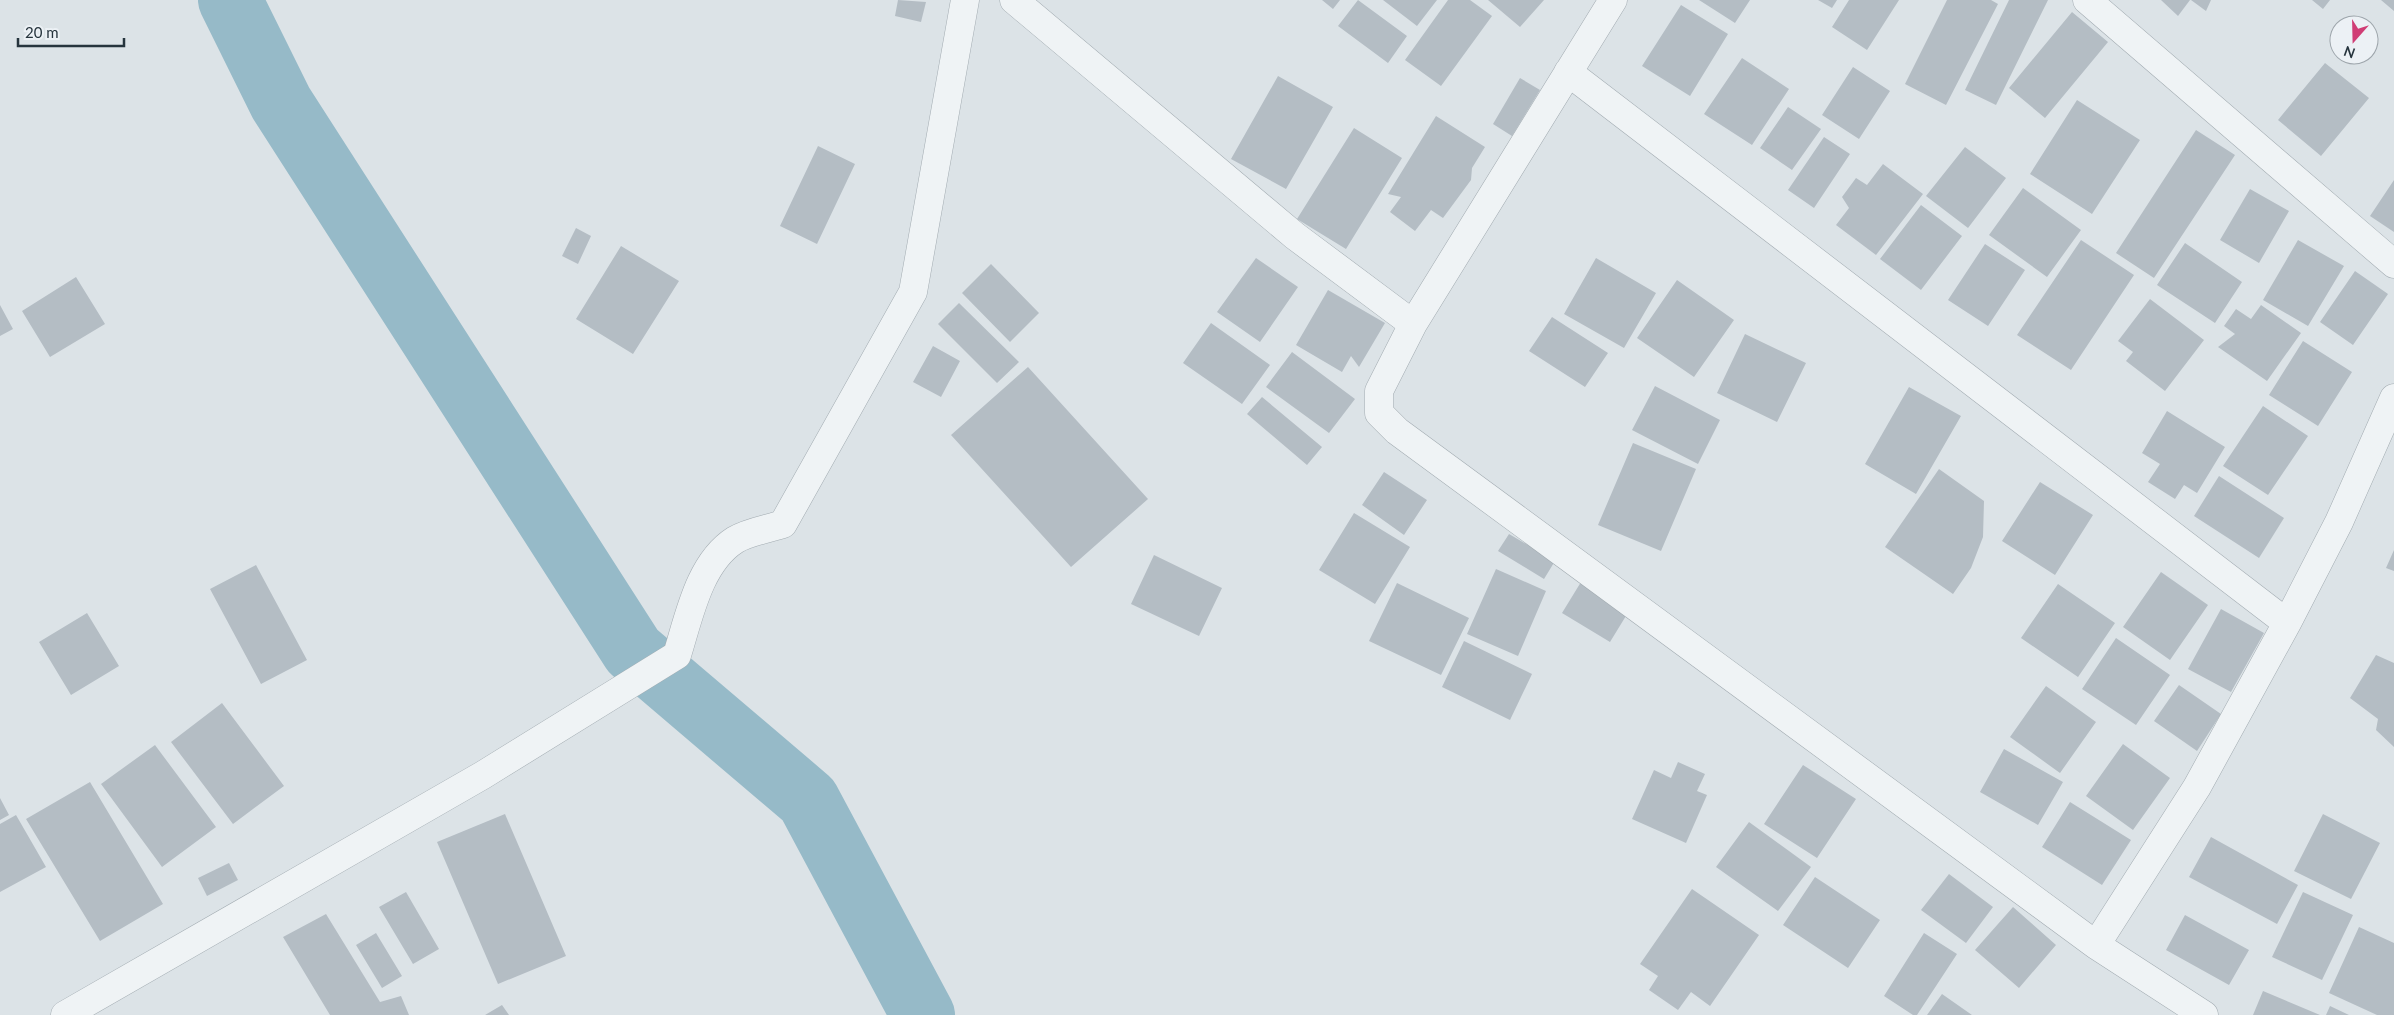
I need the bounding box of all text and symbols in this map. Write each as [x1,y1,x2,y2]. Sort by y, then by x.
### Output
scale bar [18,15,124,47]
north arrow [2329,15,2379,65]
text: 20 m [25,23,59,41]
text: N [2341,43,2357,63]

